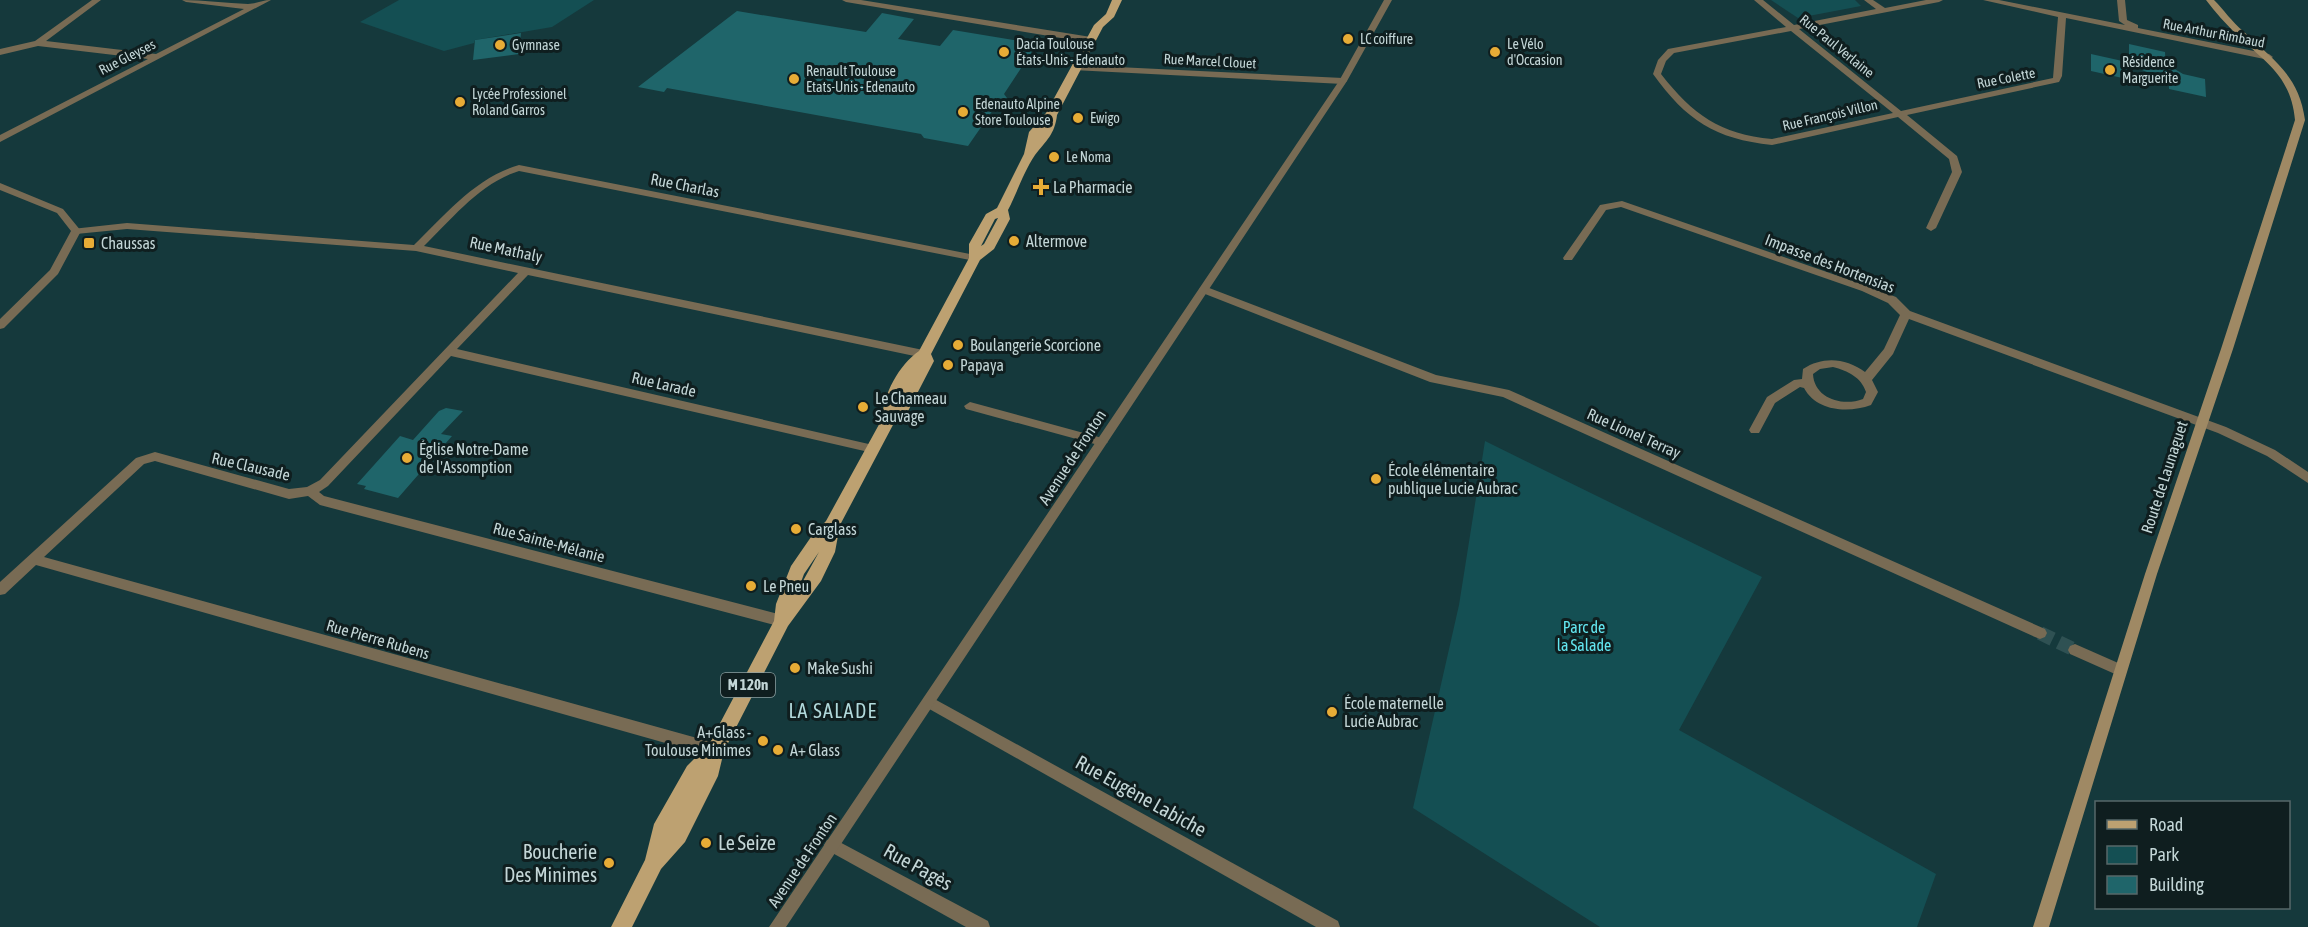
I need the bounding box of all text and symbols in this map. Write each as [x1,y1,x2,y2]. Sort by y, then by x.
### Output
street label: Rue Paul Verlaine [1797,11,1877,81]
street label: Rue Arthur Rimbaud [2162,15,2266,51]
place label: LC coiffure [1360,31,1413,47]
marker: LC coiffure [1341,32,1355,46]
street label: Rue Gleyses [96,36,158,78]
place label: Dacia Toulouse États-Unis - Edenauto [1016,36,1125,68]
place label: Le Vélo d'Occasion [1507,36,1563,68]
place label: Gymnase [512,37,560,53]
marker: Gymnase [493,38,507,52]
marker: Dacia Toulouse États-Unis - Edenauto [997,45,1011,59]
marker: Le Vélo d'Occasion [1488,45,1502,59]
street label: Rue Marcel Clouet [1163,51,1257,71]
place label: Résidence Marguerite [2122,54,2178,86]
place label: Renault Toulouse Etats-Unis - Edenauto [806,63,915,95]
marker: Résidence Marguerite [2103,63,2117,77]
street label: Rue Colette [1975,65,2037,91]
marker: Renault Toulouse Etats-Unis - Edenauto [787,72,801,86]
place label: Lycée Professionel Roland Garros [472,86,567,118]
marker: Lycée Professionel Roland Garros [453,95,467,109]
place label: Edenauto Alpine Store Toulouse [975,96,1060,128]
street label: Rue François Villon [1781,96,1879,134]
marker: Edenauto Alpine Store Toulouse [956,105,970,119]
place label: Ewigo [1090,110,1120,126]
marker: Ewigo [1071,111,1085,125]
place label: Le Noma [1066,149,1111,165]
marker: Le Noma [1047,150,1061,164]
street label: Rue Charlas [649,170,721,201]
place label: La Pharmacie [1053,178,1132,196]
marker: La Pharmacie [1034,180,1048,194]
street label: Impasse des Hortensias [1762,230,1898,297]
place label: Altermove [1026,232,1087,250]
street label: Rue Mathaly [468,233,544,267]
place label: Chaussas [101,234,156,252]
marker: Altermove [1007,234,1021,248]
marker: Chaussas [82,236,96,250]
place label: Boulangerie Scorcione [970,336,1101,355]
marker: Boulangerie Scorcione [951,338,965,352]
place label: Papaya [960,356,1004,375]
marker: Papaya [941,358,955,372]
street label: Rue Larade [630,368,698,400]
place label: Le Chameau Sauvage [875,389,947,426]
marker: Le Chameau Sauvage [856,400,870,414]
street label: Rue Lionel Terray [1584,404,1684,463]
street label: Avenue de Fronton [1035,406,1109,508]
street label: Route de Launaguet [2137,418,2192,536]
place label: Église Notre-Dame de l'Assomption [419,440,528,477]
street label: Rue Clausade [210,448,292,484]
marker: Église Notre-Dame de l'Assomption [400,451,414,465]
place label: École élémentaire publique Lucie Aubrac [1388,461,1518,498]
marker: École élémentaire publique Lucie Aubrac [1369,472,1383,486]
street label: Rue Sainte-Mélanie [491,518,607,566]
place label: Carglass [808,520,857,539]
marker: Carglass [789,522,803,536]
place label: Le Pneu [763,577,809,595]
marker: Le Pneu [744,579,758,593]
street label: Rue Pierre Rubens [324,616,432,662]
park label: Parc de la Salade [1557,618,1611,654]
place label: Make Sushi [807,659,873,677]
marker: Make Sushi [788,661,802,675]
road number: M 120n [721,673,775,697]
place label: École maternelle Lucie Aubrac [1344,694,1444,730]
district label: LA SALADE [788,699,878,722]
marker: École maternelle Lucie Aubrac [1325,705,1339,719]
place label: A+Glass - Toulouse Minimes [645,723,751,759]
marker: A+Glass - Toulouse Minimes [756,734,770,748]
place label: A+ Glass [790,741,840,759]
marker: A+ Glass [771,743,785,757]
street label: Rue Eugène Labiche [1072,750,1211,841]
legend [2095,801,2290,909]
street label: Avenue de Fronton [764,810,840,910]
text: Road [2149,814,2183,835]
place label: Le Seize [718,831,776,854]
marker: Le Seize [699,836,713,850]
street label: Rue Pagès [880,838,956,895]
place label: Boucherie Des Minimes [504,840,597,886]
text: Park [2149,844,2179,865]
marker: Boucherie Des Minimes [602,856,616,870]
text: Building [2149,874,2204,895]

